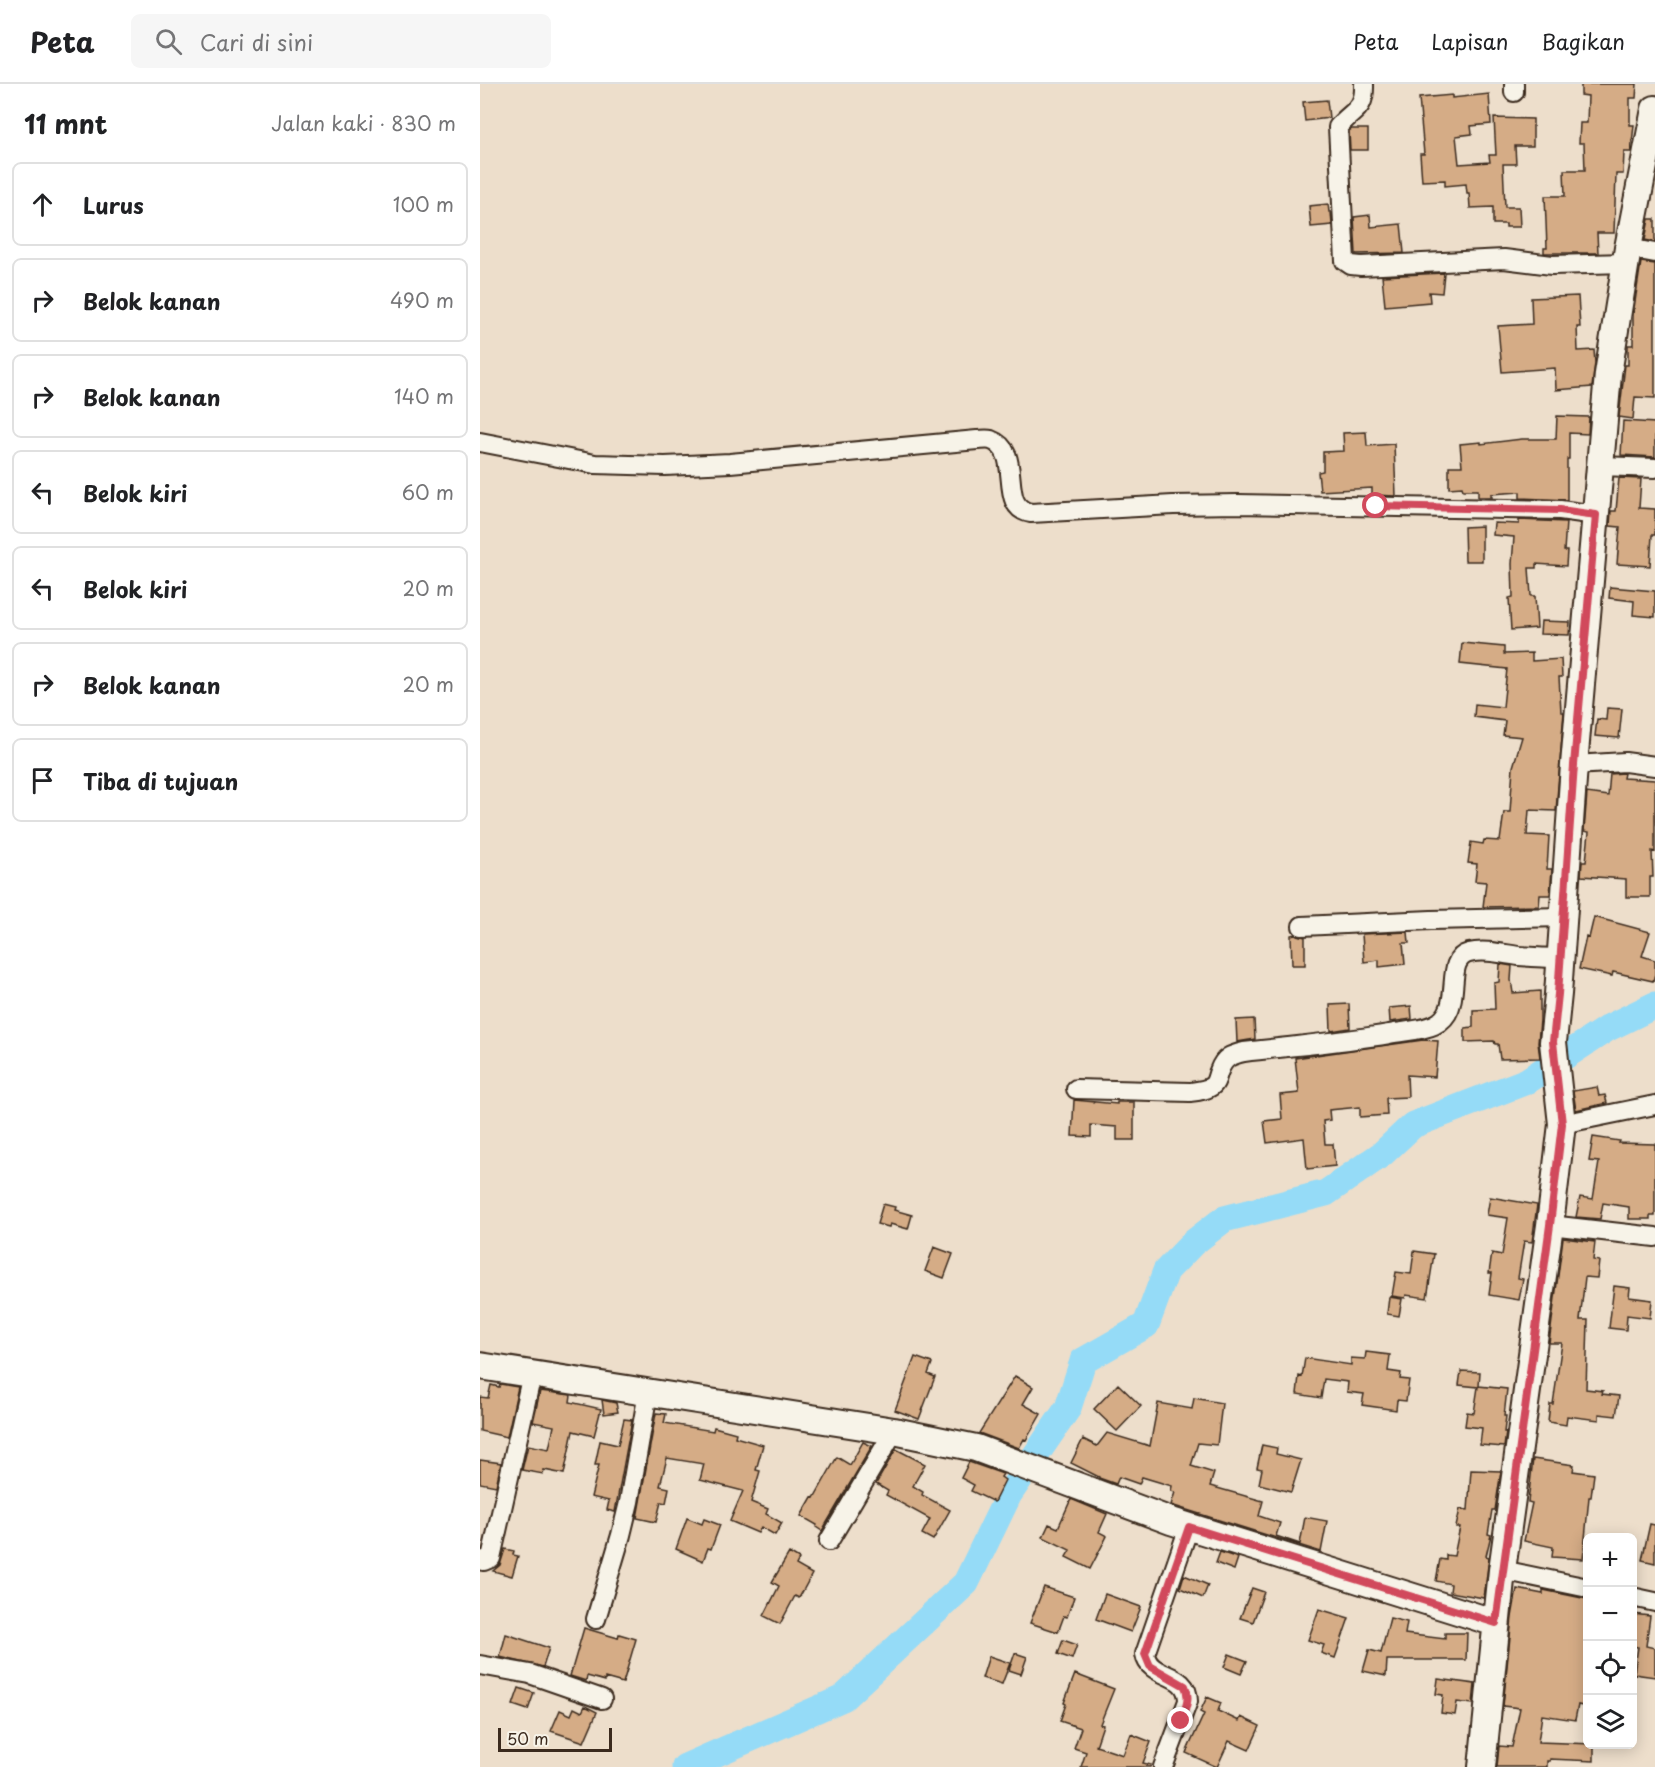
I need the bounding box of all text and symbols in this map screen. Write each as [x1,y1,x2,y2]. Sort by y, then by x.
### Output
search box [131,14,551,68]
text: Peta [30,20,95,63]
icon: search [152,25,185,58]
text: Cari di sini [200,25,313,58]
text: Peta [1353,25,1398,57]
text: Lapisan [1431,25,1509,57]
text: Bagikan [1542,25,1625,57]
text: 11 mnt [24,104,107,143]
text: Jalan kaki · 830 m [271,108,456,138]
icon: ahead [26,188,59,221]
text: Lurus [83,188,144,221]
text: 100 m [393,189,454,219]
icon: right [26,284,59,317]
text: Belok kanan [83,284,220,317]
text: 490 m [390,285,454,315]
icon: right [26,380,59,413]
text: Belok kanan [83,380,220,413]
text: 140 m [394,381,454,411]
icon: left [26,476,59,509]
text: Belok kiri [83,476,187,509]
text: 60 m [402,477,454,507]
route start [1362,492,1388,518]
icon: left [26,572,59,605]
text: Belok kiri [83,572,187,605]
text: 20 m [402,573,454,603]
icon: right [26,668,59,701]
text: Belok kanan [83,668,220,701]
text: 20 m [402,669,454,699]
icon: arrive [26,764,59,797]
text: Tiba di tujuan [83,764,238,797]
map controls [1583,1533,1637,1749]
button: + [1583,1533,1637,1587]
button: − [1583,1587,1637,1641]
button: locate [1583,1641,1637,1695]
button: layers [1583,1695,1637,1749]
route end [1167,1707,1193,1733]
scale bar [498,1725,612,1752]
text: 50 m [507,1726,548,1750]

